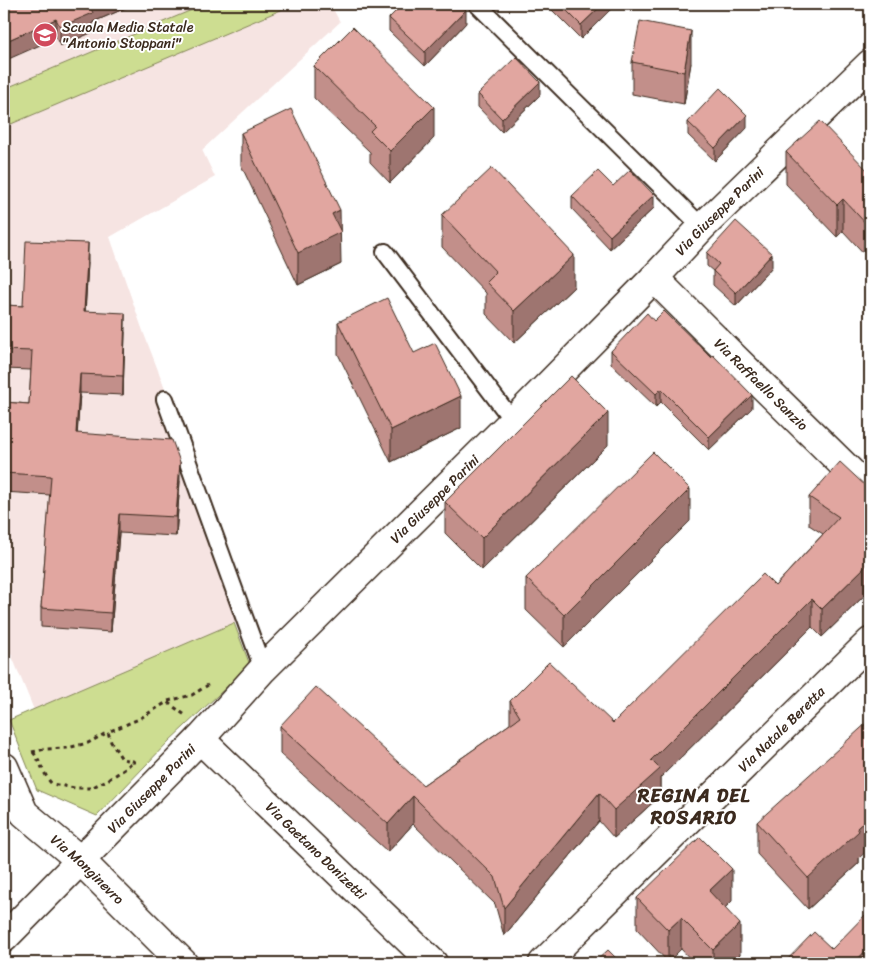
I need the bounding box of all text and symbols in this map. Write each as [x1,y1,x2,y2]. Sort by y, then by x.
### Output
place label: Scuola Media Statale "Antonio Stoppani" [62,15,194,56]
school or university icon: Scuola Media Statale "Antonio Stoppani" [32,22,58,48]
street label: Via Giuseppe Parini [669,160,771,262]
street label: Via Raffaello Sanzio [708,332,814,437]
street label: Via Giuseppe Parini [384,448,486,550]
street label: Via Natale Beretta [732,680,832,779]
street label: Via Giuseppe Parini [101,737,203,840]
district label: REGINA DEL ROSARIO [637,779,751,834]
street label: Via Gaetano Donizetti [259,796,373,907]
street label: Via Monginevro [44,828,130,911]

